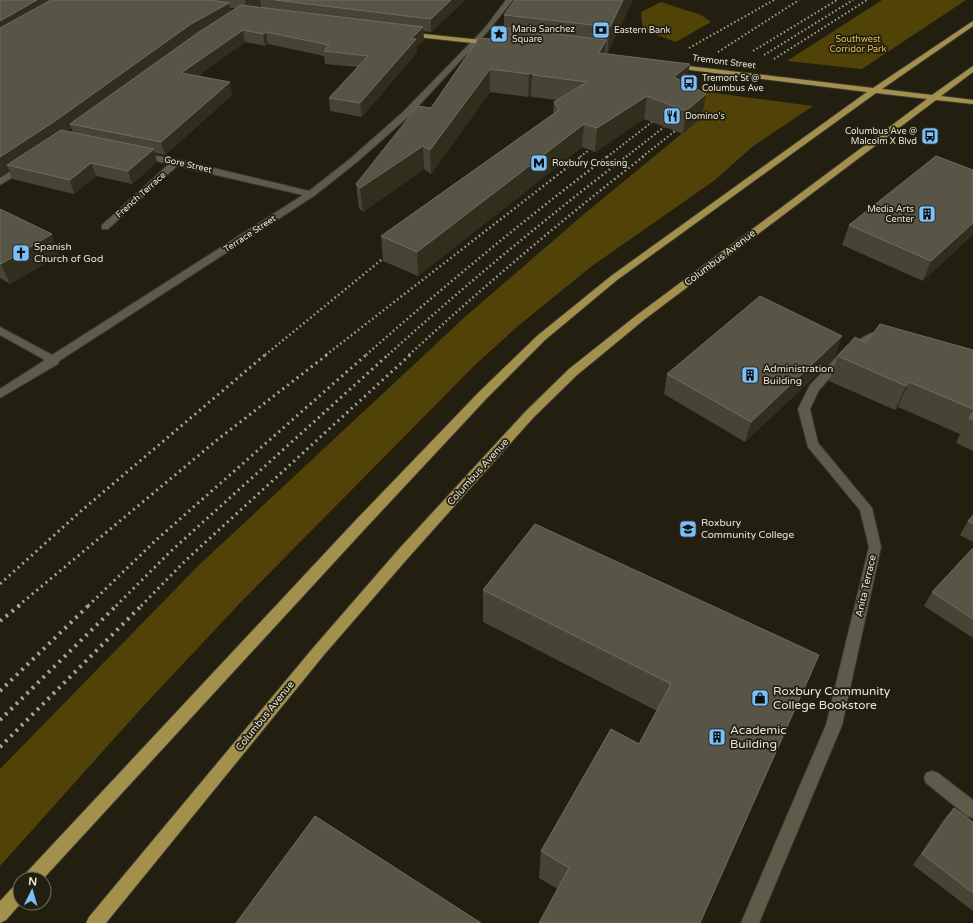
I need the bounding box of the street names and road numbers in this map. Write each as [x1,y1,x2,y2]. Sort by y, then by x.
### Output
street label: Tremont Street [692,53,757,71]
street label: Gore Street [163,154,214,176]
street label: French Terrace [114,170,168,220]
street label: Terrace Street [222,213,279,255]
street label: Columbus Avenue [682,227,758,289]
street label: Columbus Avenue [445,436,512,508]
street label: Anita Terrace [853,553,879,618]
street label: Columbus Avenue [233,678,297,753]

